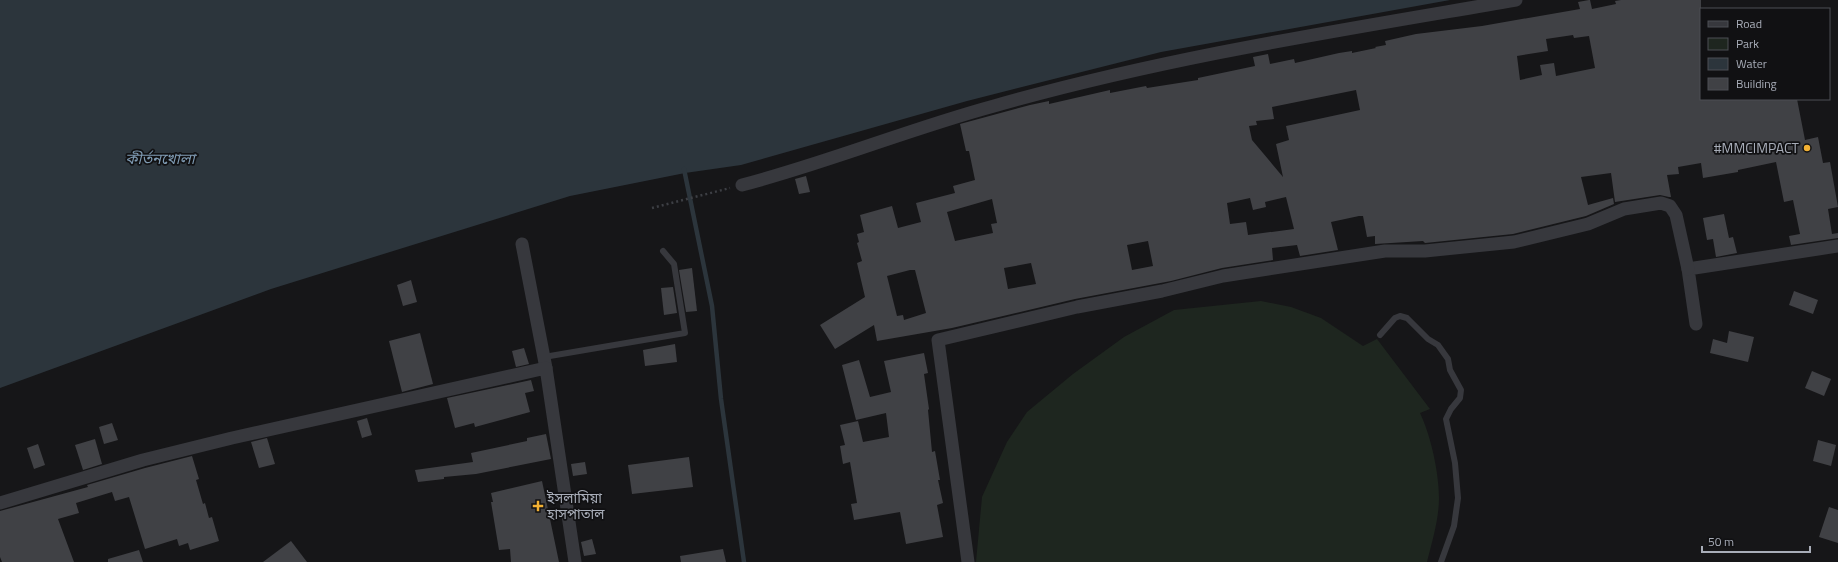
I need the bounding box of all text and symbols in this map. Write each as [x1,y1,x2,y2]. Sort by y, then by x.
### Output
legend [1700,8,1830,100]
text: Road [1736,14,1762,33]
text: Park [1736,34,1759,53]
text: Water [1736,54,1767,73]
text: Building [1736,74,1777,93]
place label: #MMCIMPACT [1714,137,1800,158]
marker: #MMCIMPACT [1802,143,1812,153]
water label: কীর্তনখোলা [125,147,198,170]
place label: ইসলামিয়া হাসপাতাল [546,487,605,524]
marker: ইসলামিয়া হাসপাতাল [532,500,544,512]
scale bar [1702,528,1810,554]
text: 50 m [1708,532,1734,551]

